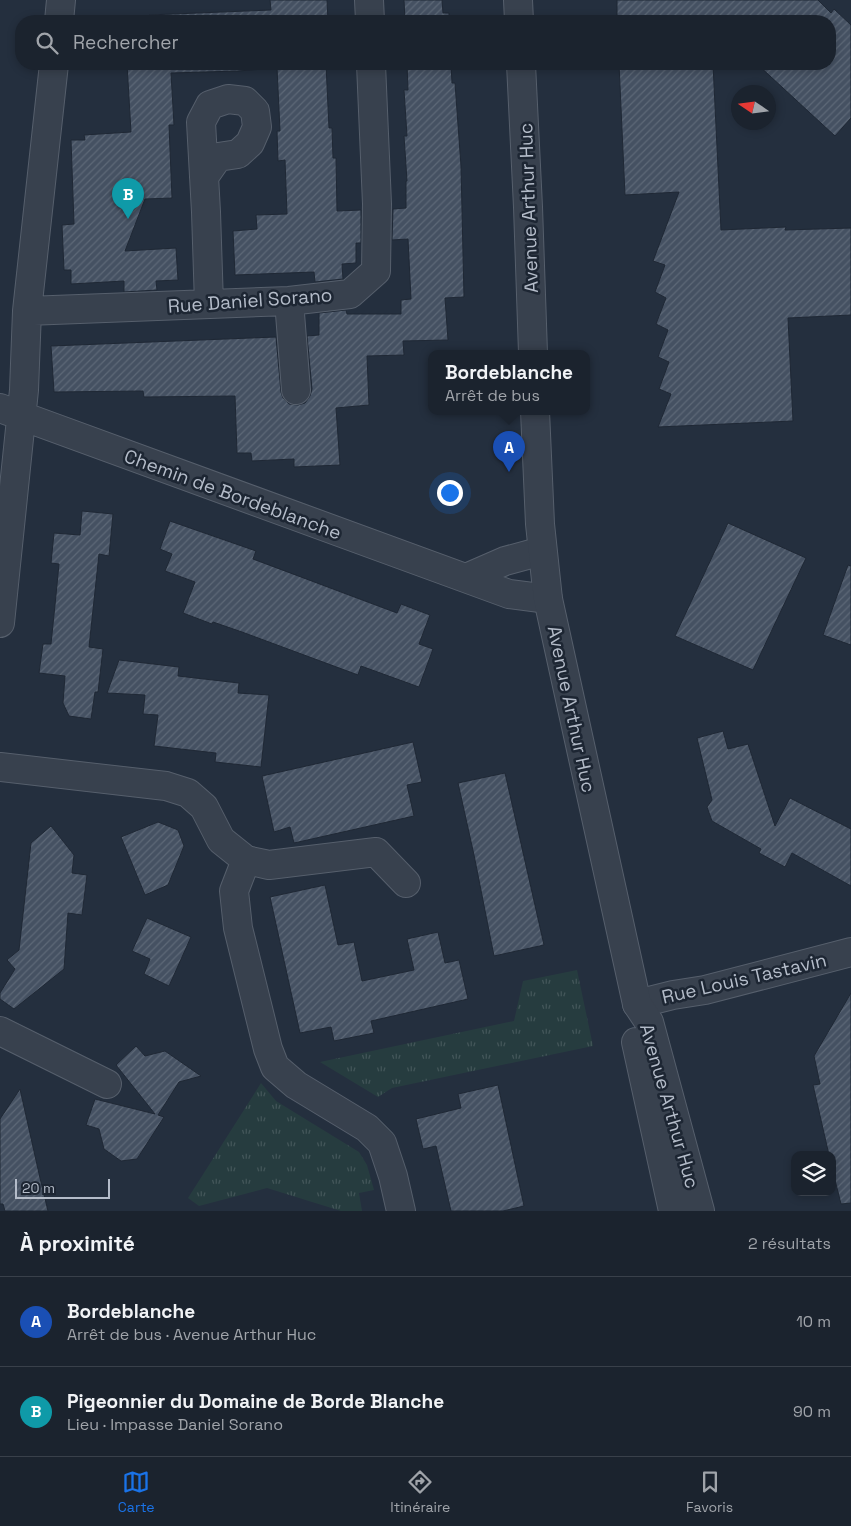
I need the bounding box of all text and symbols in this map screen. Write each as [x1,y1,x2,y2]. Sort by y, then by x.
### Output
search box [15,15,836,70]
icon: search [33,29,61,57]
text: Rechercher [73,30,179,55]
north arrow [731,85,776,130]
street label: Avenue Arthur Huc [513,122,544,293]
pin: B [112,178,144,219]
street label: Rue Daniel Sorano [167,282,333,319]
popup [428,350,590,415]
text: Bordeblanche [445,360,573,385]
text: Arrêt de bus [445,385,540,406]
pin: A [493,431,525,472]
street label: Chemin de Bordeblanche [121,444,345,545]
your location [437,480,463,506]
street label: Avenue Arthur Huc [542,623,601,795]
street label: Rue Louis Tastavin [659,947,829,1010]
street label: Avenue Arthur Huc [634,1021,705,1191]
map controls [791,1151,836,1196]
button: layers [791,1151,836,1196]
scale bar [15,1176,110,1199]
text: 20 m [22,1179,55,1197]
text: À proximité [20,1230,135,1257]
text: 2 résultats [748,1233,831,1254]
text: Bordeblanche [67,1299,195,1324]
text: A [31,1311,41,1332]
text: 10 m [796,1311,831,1332]
text: Arrêt de bus · Avenue Arthur Huc [67,1324,316,1345]
text: Pigeonnier du Domaine de Borde Blanche [67,1389,444,1414]
text: B [31,1401,41,1422]
text: 90 m [793,1401,831,1422]
text: Lieu · Impasse Daniel Sorano [67,1414,283,1435]
tab: Carte [118,1468,155,1516]
tab: Itinéraire [390,1468,450,1516]
tab: Favoris [686,1468,733,1516]

